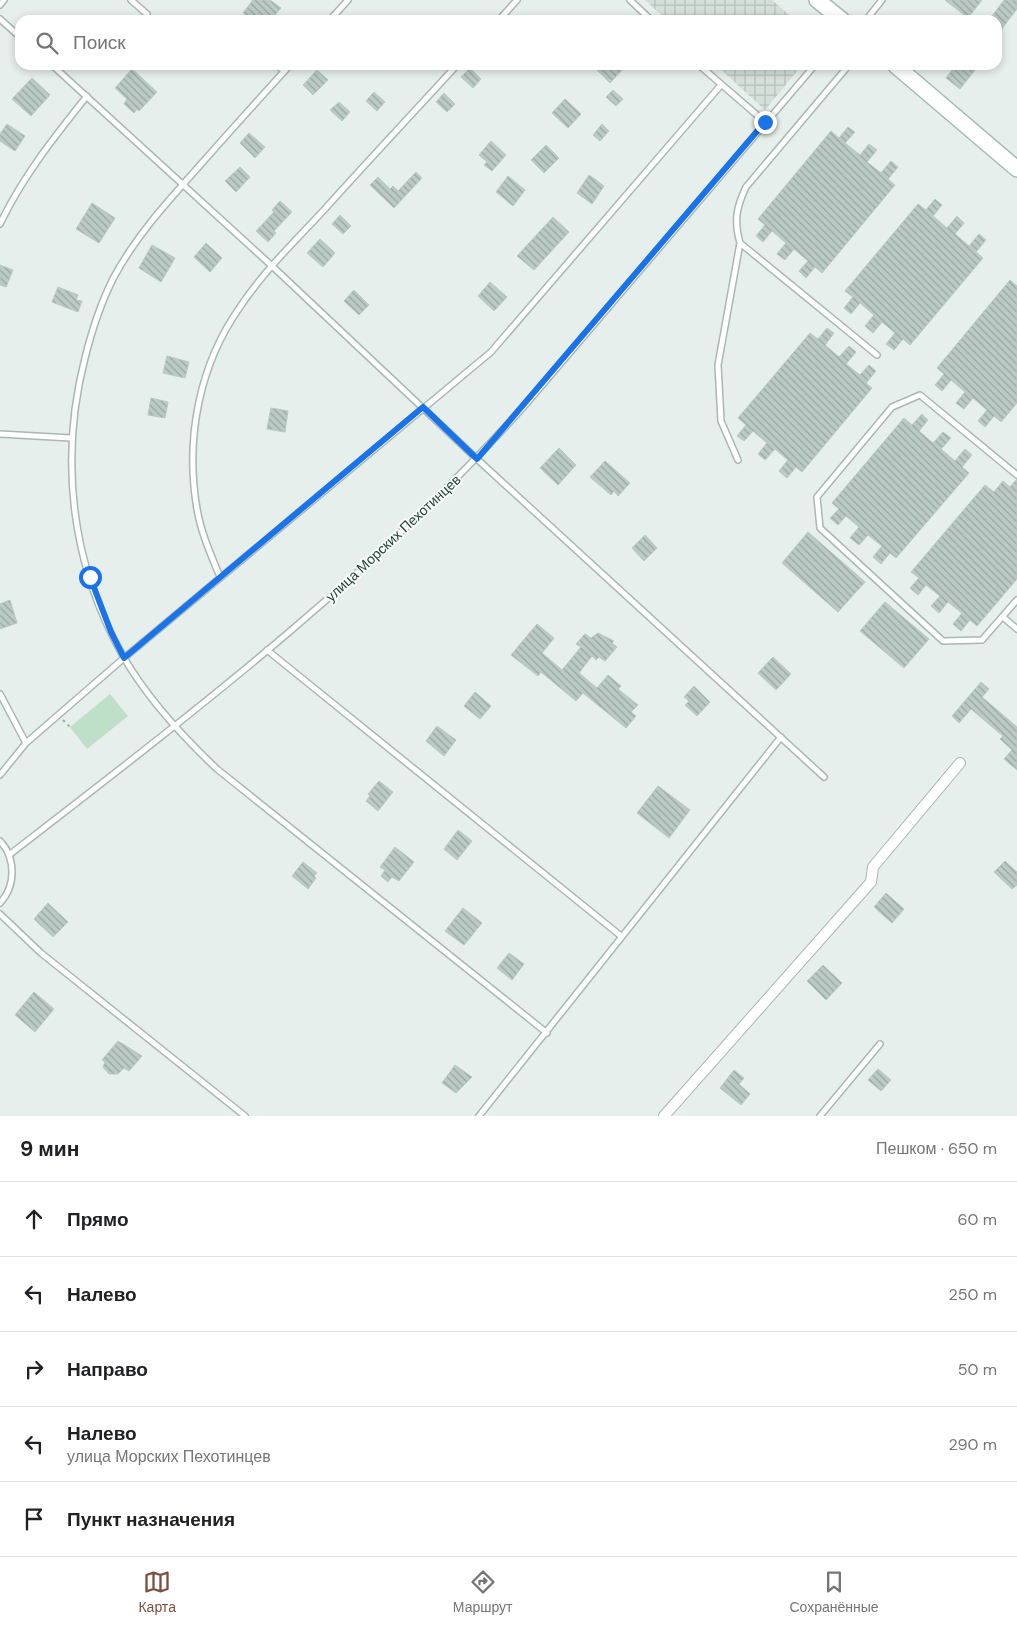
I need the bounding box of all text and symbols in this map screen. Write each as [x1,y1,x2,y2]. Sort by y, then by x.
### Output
search box [15,15,1002,70]
icon: search [33,29,61,57]
text: Поиск [73,30,126,55]
route end [754,111,777,134]
street label: улица Морских Пехотинцев [322,471,464,605]
route start [79,566,102,589]
text: 9 мин [20,1135,79,1163]
text: Пешком · 650 m [876,1138,997,1159]
icon: ahead [20,1205,48,1233]
text: Прямо [67,1207,129,1232]
text: 60 m [957,1209,997,1230]
icon: left [20,1280,48,1308]
text: Налево [67,1282,137,1307]
text: 250 m [949,1284,997,1305]
icon: right [20,1355,48,1383]
text: Направо [67,1357,148,1382]
text: 50 m [958,1359,997,1380]
text: Налево [67,1421,137,1446]
icon: left [20,1430,48,1458]
text: 290 m [948,1434,997,1455]
text: улица Морских Пехотинцев [67,1446,271,1467]
icon: arrive [20,1505,48,1533]
text: Пункт назначения [67,1507,235,1532]
tab: Карта [138,1568,176,1616]
tab: Маршрут [453,1568,513,1616]
tab: Сохранённые [789,1568,879,1616]

